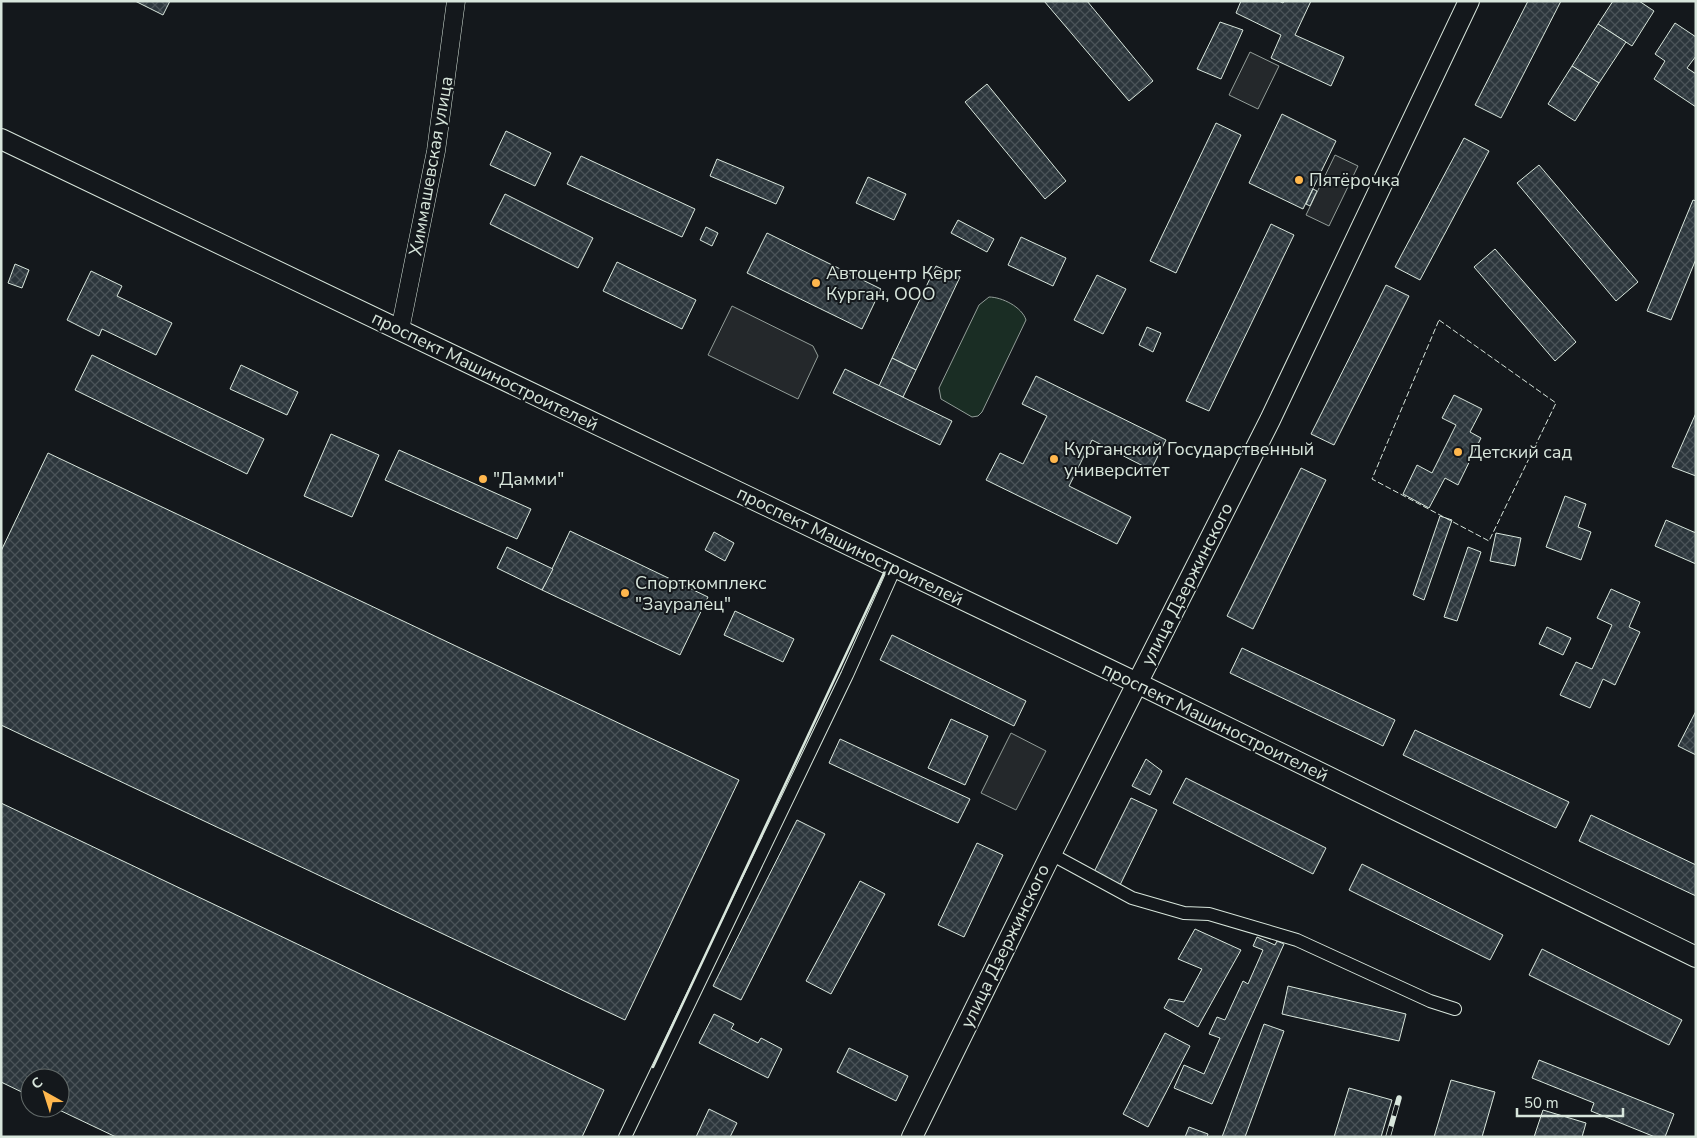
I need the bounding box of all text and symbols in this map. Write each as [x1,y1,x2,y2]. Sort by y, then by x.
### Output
street label: Химмашевская улица [403,74,459,258]
place label: Пятёрочка [1309,168,1400,192]
marker: Пятёрочка [1293,174,1305,186]
place label: Автоцентр Керг Курган, ООО [826,261,962,306]
marker: Автоцентр Керг Курган, ООО [810,277,822,289]
street label: проспект Машиностроителей [368,306,602,436]
place label: Курганский Государственный университет [1064,437,1314,482]
place label: Детский сад [1468,440,1573,464]
marker: Детский сад [1452,446,1464,458]
marker: Курганский Государственный университет [1048,453,1060,465]
place label: "Дамми" [493,467,564,491]
marker: "Дамми" [477,473,489,485]
street label: проспект Машиностроителей [733,481,967,611]
street label: улица Дзержинского [1136,499,1238,669]
place label: Спорткомплекс "Зауралец" [635,571,767,616]
marker: Спорткомплекс "Зауралец" [619,587,631,599]
street label: проспект Машиностроителей [1098,657,1332,787]
street label: улица Дзержинского [955,860,1055,1032]
north arrow [20,1068,70,1118]
text: С [27,1073,47,1094]
scale bar [1517,1086,1623,1118]
text: 50 m [1524,1093,1559,1113]

